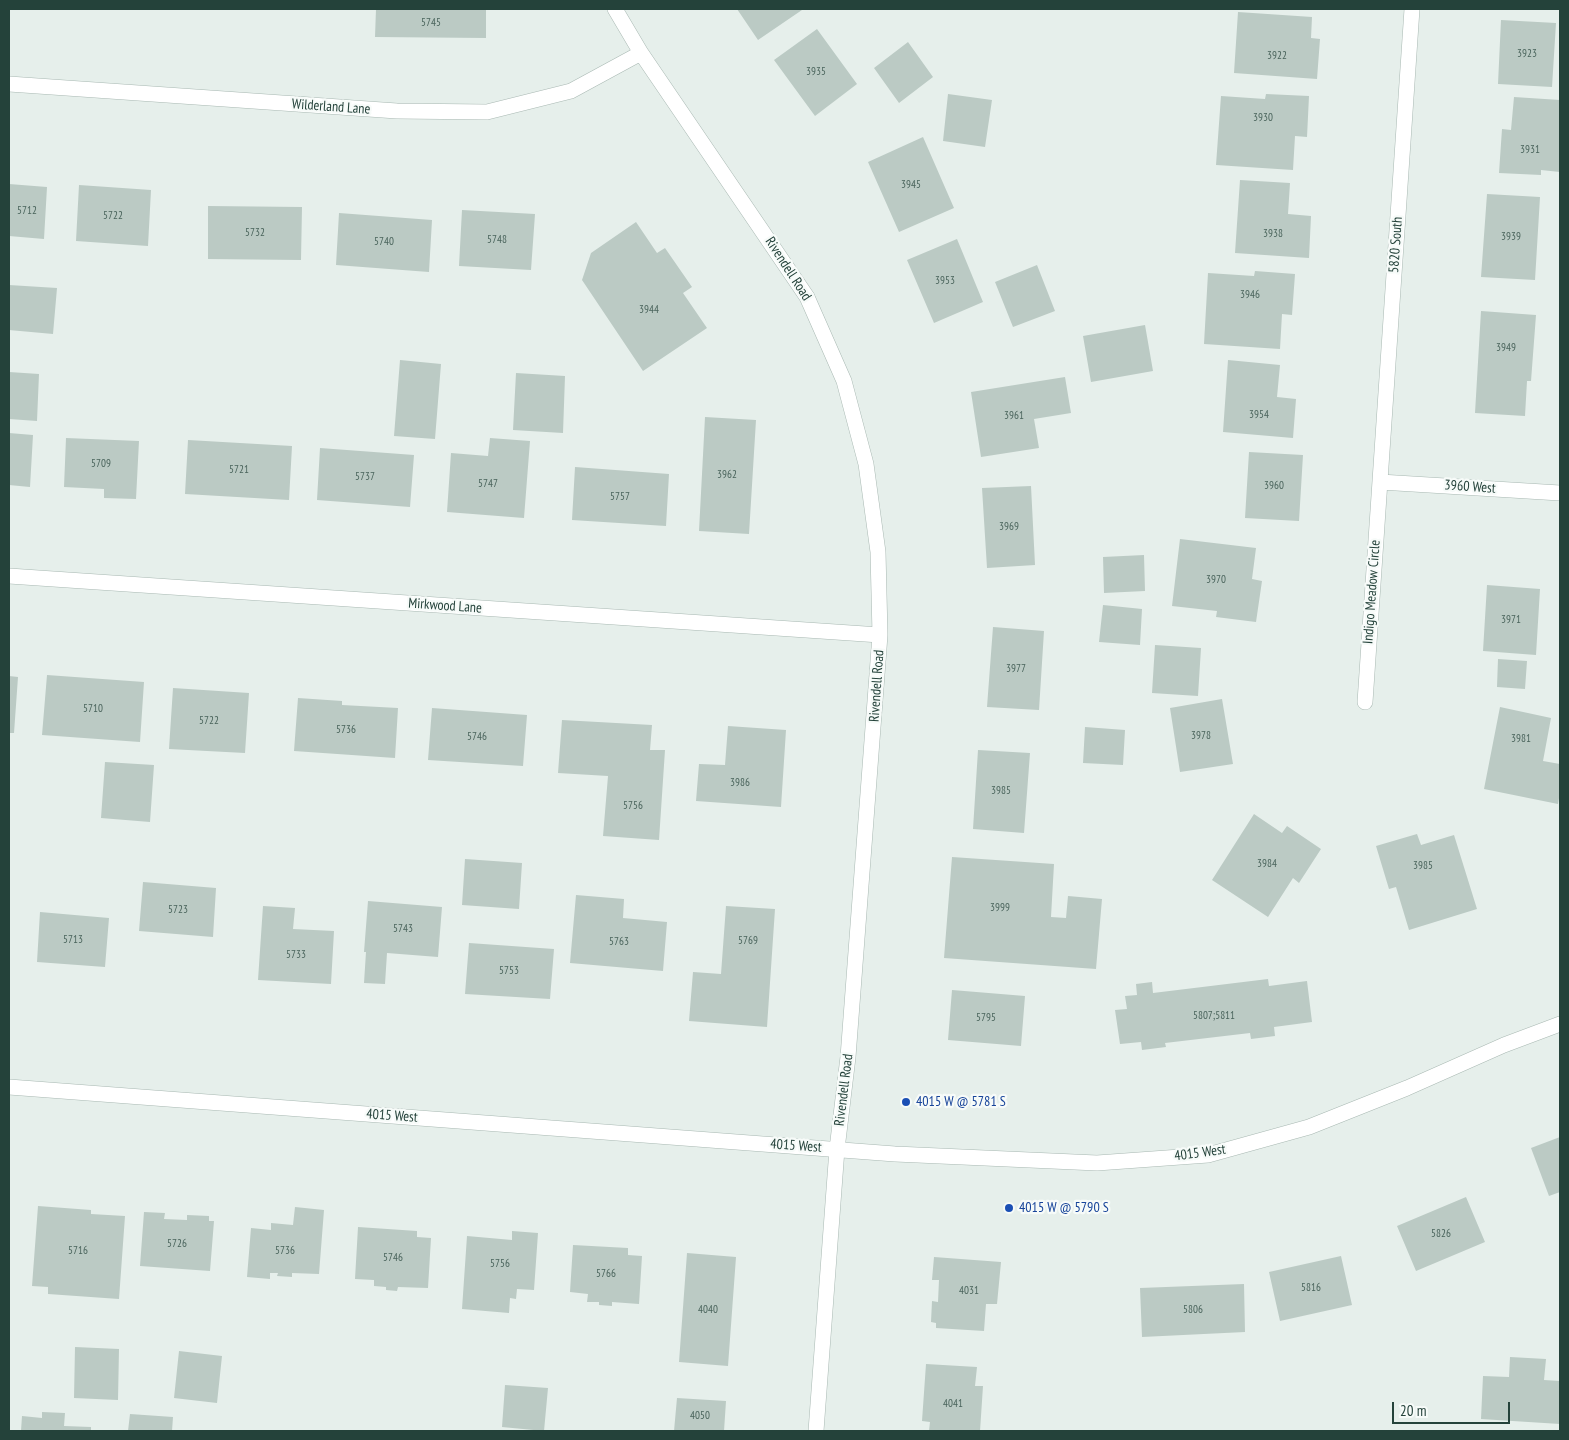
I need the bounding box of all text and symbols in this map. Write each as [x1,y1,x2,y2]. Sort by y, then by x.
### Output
house number: 5745 [421,16,441,30]
house number: 3923 [1517,47,1537,61]
house number: 3922 [1267,49,1287,63]
house number: 3935 [806,65,826,79]
street label: Wilderland Lane [291,96,371,118]
house number: 3930 [1253,111,1273,125]
house number: 3931 [1520,143,1540,157]
house number: 3945 [901,178,921,192]
house number: 5712 [17,204,37,218]
house number: 5722 [103,209,123,223]
street label: 5820 South [1386,216,1406,274]
house number: 5732 [245,226,265,240]
house number: 3938 [1263,227,1283,241]
house number: 3939 [1501,230,1521,244]
house number: 5748 [487,233,507,247]
street label: Rivendell Road [761,234,815,304]
house number: 5740 [374,235,394,249]
house number: 3953 [935,274,955,288]
house number: 3946 [1240,288,1260,302]
house number: 3944 [639,303,659,317]
house number: 3949 [1496,341,1516,355]
house number: 3954 [1249,408,1269,422]
house number: 3961 [1004,409,1024,423]
house number: 5709 [91,457,111,471]
house number: 5721 [229,463,249,477]
house number: 3962 [717,468,737,482]
house number: 5737 [355,470,375,484]
house number: 5747 [478,477,498,491]
street label: 3960 West [1444,477,1496,497]
house number: 3960 [1264,479,1284,493]
house number: 5757 [610,490,630,504]
house number: 3969 [999,520,1019,534]
street label: Indigo Meadow Circle [1360,539,1384,645]
house number: 3970 [1206,573,1226,587]
street label: Mirkwood Lane [408,595,482,617]
house number: 3971 [1501,613,1521,627]
street label: Rivendell Road [866,649,888,723]
house number: 3977 [1006,662,1026,676]
house number: 5710 [83,702,103,716]
house number: 5722 [199,714,219,728]
house number: 5736 [336,723,356,737]
house number: 3978 [1191,729,1211,743]
house number: 5746 [467,730,487,744]
house number: 3981 [1511,732,1531,746]
house number: 3986 [730,776,750,790]
house number: 3985 [991,784,1011,798]
house number: 5756 [623,799,643,813]
house number: 3984 [1257,857,1277,871]
house number: 3985 [1413,859,1433,873]
house number: 3999 [990,901,1010,915]
house number: 5723 [168,903,188,917]
house number: 5743 [393,922,413,936]
house number: 5713 [63,933,83,947]
house number: 5769 [738,934,758,948]
house number: 5763 [609,935,629,949]
house number: 5733 [286,948,306,962]
house number: 5753 [499,964,519,978]
house number: 5807;5811 [1193,1009,1235,1023]
house number: 5795 [976,1011,996,1025]
street label: Rivendell Road [831,1053,857,1127]
place label: 4015 W @ 5781 S [916,1094,1006,1110]
marker: 4015 W @ 5781 S [900,1096,912,1108]
street label: 4015 West [366,1106,418,1126]
street label: 4015 West [770,1136,822,1156]
street label: 4015 West [1173,1141,1227,1165]
place label: 4015 W @ 5790 S [1019,1200,1109,1216]
marker: 4015 W @ 5790 S [1003,1202,1015,1214]
house number: 5826 [1431,1227,1451,1241]
house number: 5726 [167,1237,187,1251]
house number: 5716 [68,1244,88,1258]
house number: 5736 [275,1244,295,1258]
house number: 5746 [383,1251,403,1265]
house number: 5756 [490,1257,510,1271]
house number: 5766 [596,1267,616,1281]
house number: 5816 [1301,1281,1321,1295]
house number: 4031 [959,1284,979,1298]
house number: 4040 [698,1303,718,1317]
house number: 5806 [1183,1303,1203,1317]
scale bar [1394,1392,1512,1424]
house number: 4041 [943,1397,963,1411]
text: 20 m [1400,1401,1426,1420]
house number: 4050 [690,1409,710,1423]

